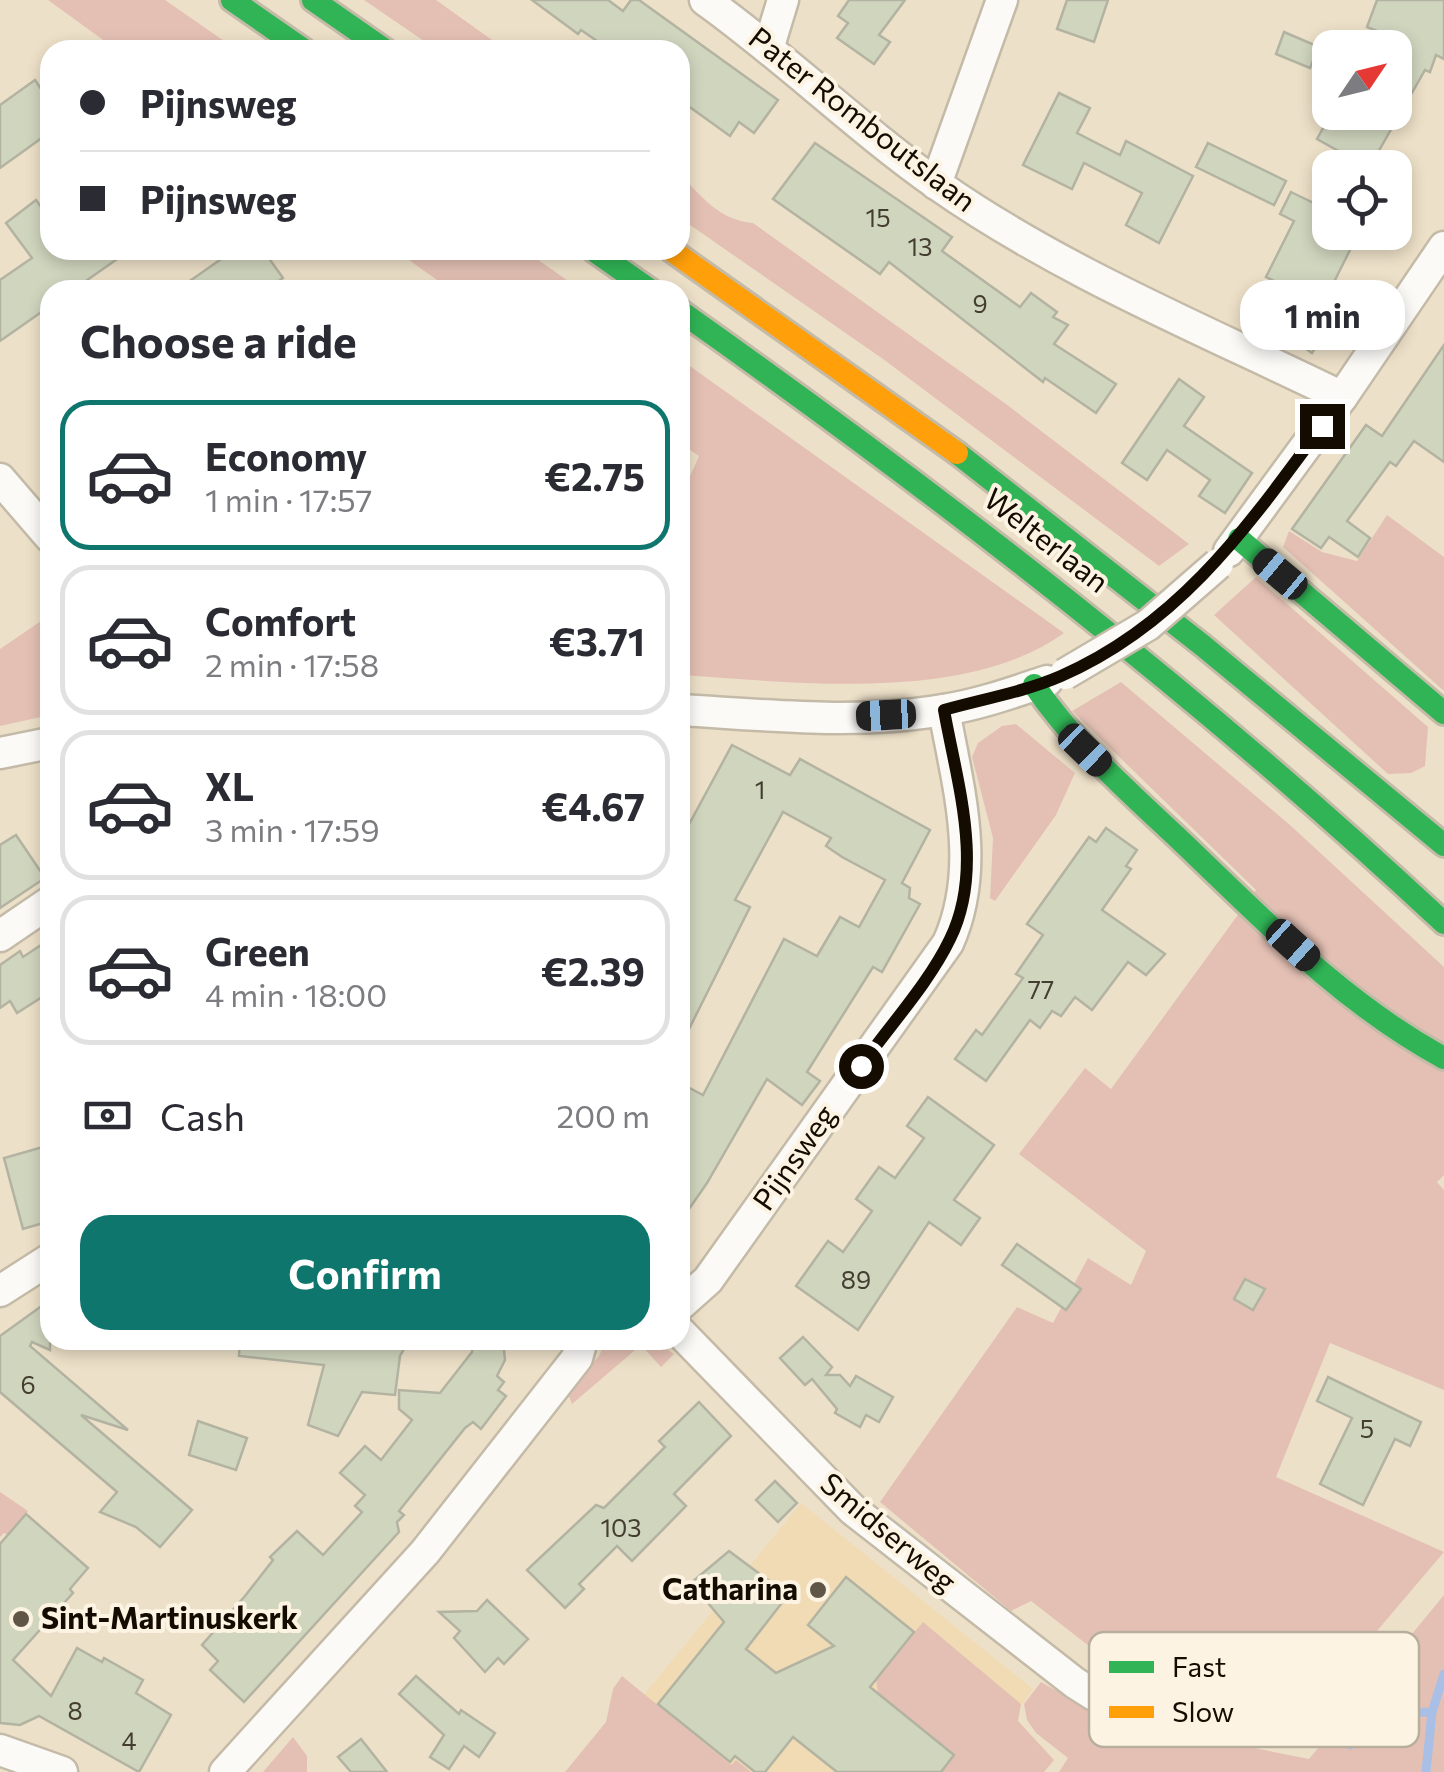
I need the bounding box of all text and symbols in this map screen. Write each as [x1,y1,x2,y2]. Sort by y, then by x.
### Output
street label: Pater Romboutslaan [743,18,984,218]
north arrow [1312,30,1412,130]
map controls [1312,30,1412,250]
text: Pijnsweg [140,79,297,126]
button: locate [1312,150,1412,250]
text: Pijnsweg [140,175,297,222]
house number: 15 [865,202,891,232]
house number: 13 [908,231,932,261]
callout: 1 min [1240,281,1404,351]
house number: 9 [972,288,988,318]
text: 1 min [1285,295,1360,335]
text: Choose a ride [80,312,357,367]
route end [1300,404,1345,449]
icon: car [85,430,175,520]
text: Economy [205,432,367,479]
text: €2.75 [544,452,645,499]
text: 1 min · 17:57 [205,479,373,519]
street label: Welterlaan [978,479,1117,599]
car [1247,543,1313,605]
icon: car [85,595,175,685]
text: Comfort [205,597,356,644]
text: €3.71 [549,617,645,664]
text: 2 min · 17:58 [205,644,379,684]
car [855,698,917,732]
car [1053,718,1117,782]
icon: car [85,760,175,850]
text: XL [205,762,254,809]
house number: 1 [755,774,765,804]
text: €4.67 [542,782,645,829]
text: 3 min · 17:59 [205,809,380,849]
car [1261,914,1325,976]
icon: car [85,925,175,1015]
text: Green [205,927,310,974]
text: €2.39 [541,947,645,994]
text: 4 min · 18:00 [205,974,387,1014]
house number: 77 [1028,974,1054,1004]
route start [839,1044,884,1089]
icon: cash [80,1088,135,1143]
text: Cash [160,1092,245,1139]
text: 200 m [557,1095,650,1135]
street label: Pijnsweg [743,1097,843,1216]
button: Confirm [80,1215,650,1330]
house number: 89 [841,1264,871,1294]
house number: 6 [20,1369,36,1399]
house number: 5 [1360,1413,1374,1443]
street label: Smidserweg [814,1464,965,1599]
house number: 103 [600,1512,642,1542]
place label: Catharina [662,1569,798,1606]
marker: Catharina [807,1579,829,1601]
place label: Sint-Martinuskerk [41,1598,298,1635]
marker: Sint-Martinuskerk [10,1608,32,1630]
legend [1089,1632,1419,1747]
text: Fast [1172,1649,1226,1683]
text: Slow [1172,1694,1234,1728]
house number: 8 [67,1695,83,1725]
house number: 4 [121,1725,137,1755]

